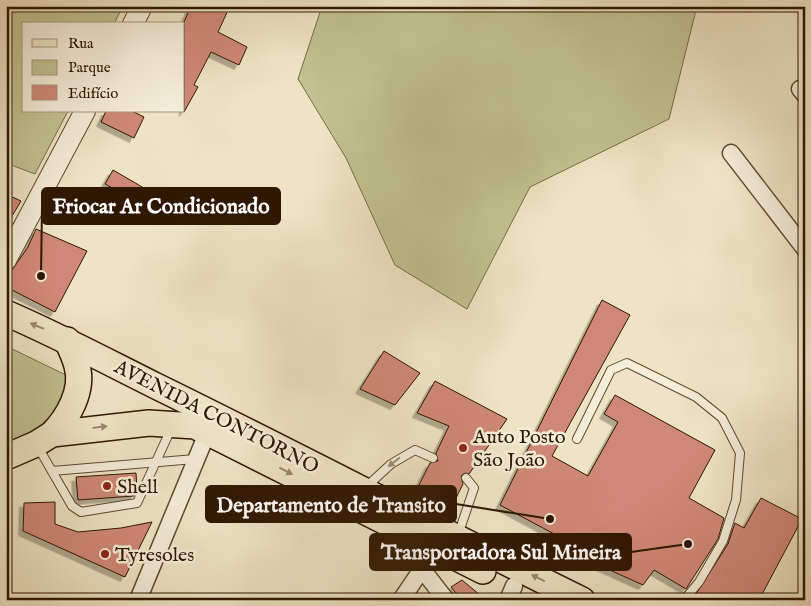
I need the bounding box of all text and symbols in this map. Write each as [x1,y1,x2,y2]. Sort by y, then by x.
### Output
legend [22,22,185,112]
text: Rua [68,34,94,53]
text: Parque [68,58,111,77]
text: Edifício [68,84,118,103]
callout: Friocar Ar Condicionado [42,188,280,224]
text: Friocar Ar Condicionado [52,194,270,221]
one-way arrow [30,322,44,330]
street label: AVENIDA CONTORNO [109,354,323,480]
one-way arrow [93,423,109,431]
place label: Auto Posto São João [472,425,566,473]
marker: Auto Posto São João [457,442,469,454]
one-way arrow [388,456,401,467]
one-way arrow [279,467,293,475]
place label: Shell [117,475,158,500]
marker: Shell [101,480,113,492]
callout: Departamento de Transito [206,486,456,522]
text: Departamento de Transito [216,493,446,520]
callout: Transportadora Sul Mineira [370,534,631,570]
text: Transportadora Sul Mineira [380,540,622,567]
place label: Tyresoles [115,543,194,568]
marker: Tyresoles [99,548,111,560]
one-way arrow [531,574,545,582]

